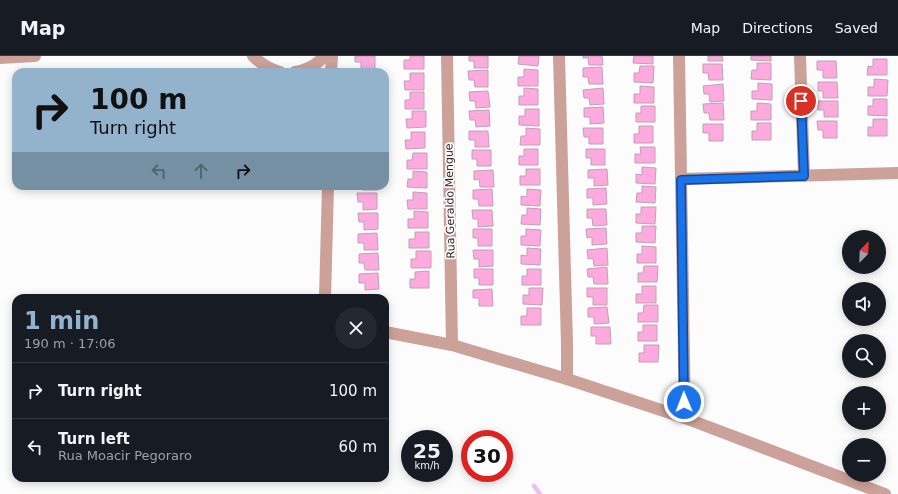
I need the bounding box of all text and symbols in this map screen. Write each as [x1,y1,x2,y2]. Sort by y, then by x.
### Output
text: Map [20,17,65,39]
text: Map [691,20,720,36]
text: Directions [742,20,813,36]
text: Saved [835,20,878,36]
text: 100 m [90,83,187,116]
icon: right [24,84,76,136]
pin [784,84,818,118]
icon: arrive [790,90,812,112]
text: Turn right [90,117,176,138]
street label: Rua Geraldo Mengue [442,143,458,259]
icon: left [148,160,170,182]
icon: ahead [190,160,212,182]
icon: right [232,160,254,182]
north arrow [842,230,886,274]
map controls [842,230,886,482]
button: sound [842,282,886,326]
text: 1 min [24,307,99,335]
button: close [335,307,377,349]
button: search [842,334,886,378]
text: 190 m · 17:06 [24,336,115,351]
icon: right [24,380,46,402]
position arrow [663,381,705,423]
text: Turn right [58,382,142,400]
text: 100 m [329,382,377,400]
button: + [842,386,886,430]
text: Turn left [58,430,130,448]
speed limit sign: 30 [461,430,513,482]
icon: left [24,436,46,458]
text: 60 m [339,438,377,456]
button: − [842,438,886,482]
text: 25 [413,439,441,463]
text: Rua Moacir Pegoraro [58,448,192,463]
text: km/h [414,460,440,471]

